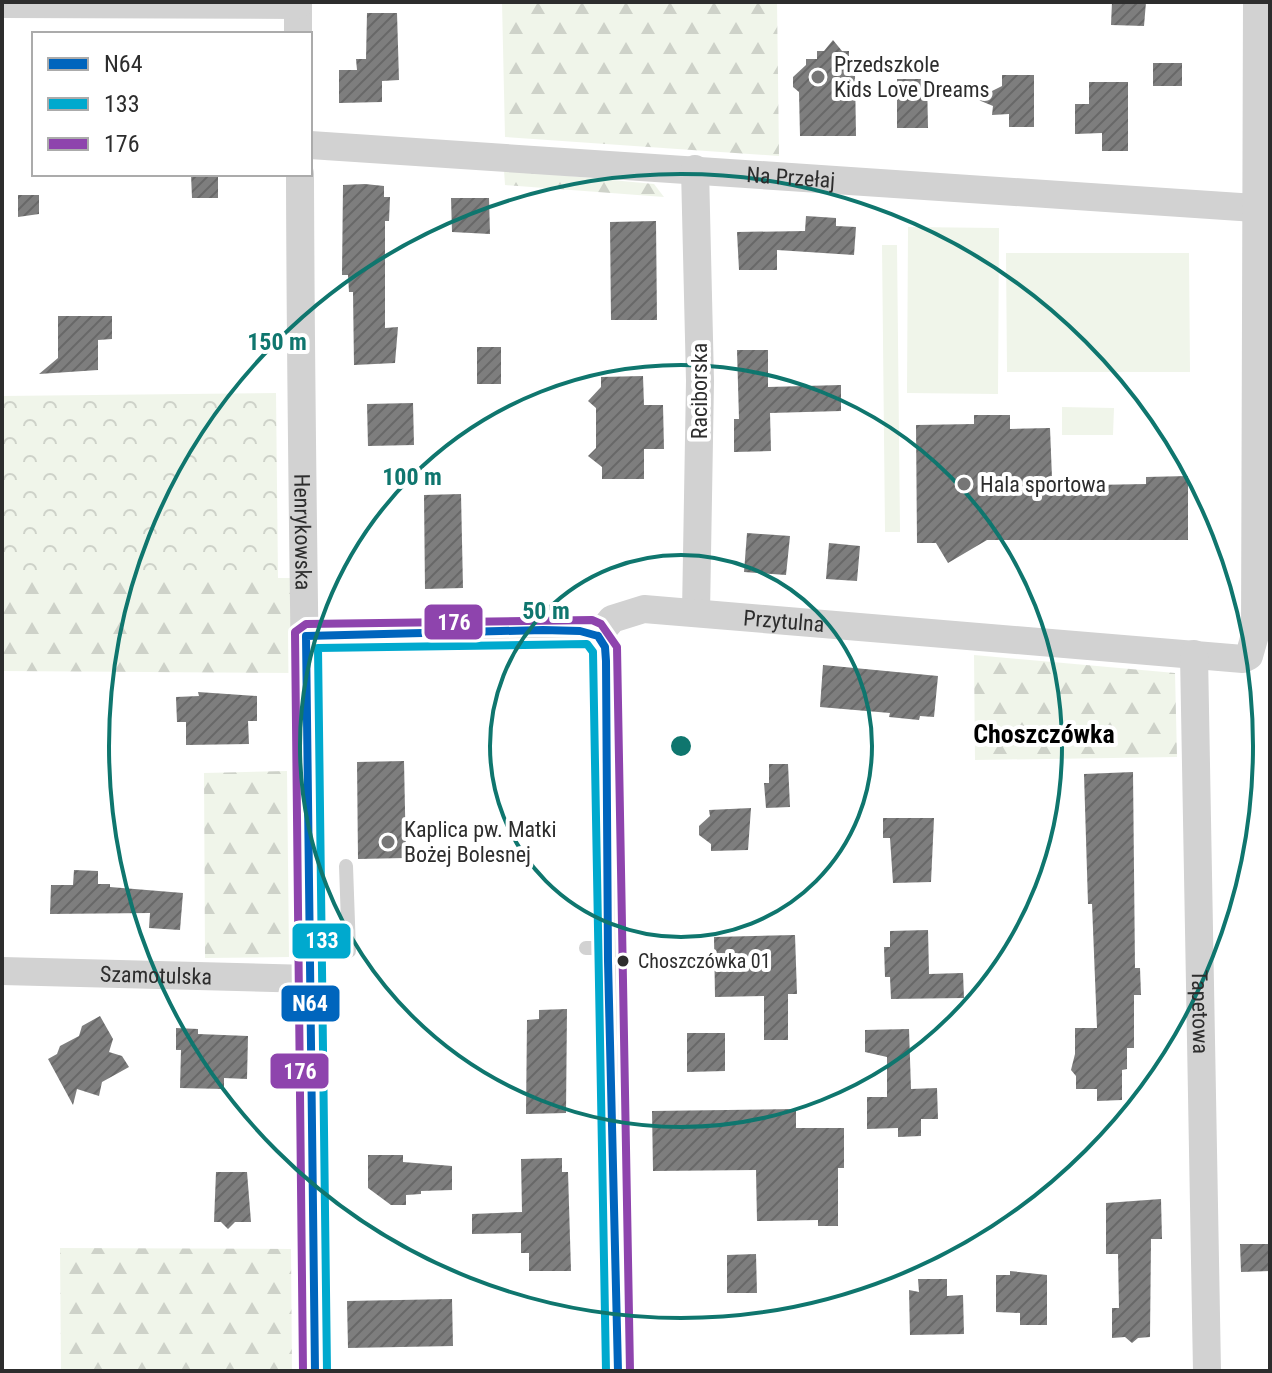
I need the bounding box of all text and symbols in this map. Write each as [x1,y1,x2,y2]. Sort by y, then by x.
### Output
legend [32,32,312,176]
text: N64 [104,50,143,78]
place label: Przedszkole Kids Love Dreams [834,52,990,102]
marker: Przedszkole Kids Love Dreams [809,68,827,86]
text: 133 [104,90,140,118]
text: 176 [104,130,140,158]
street label: Na Przełaj [746,162,836,192]
text: 150 m [247,328,307,356]
street label: Raciborska [687,343,712,439]
text: 100 m [382,463,442,491]
place label: Hala sportowa [980,472,1106,497]
street label: Henrykowska [290,474,316,590]
marker: Hala sportowa [955,475,973,493]
text: 50 m [522,597,570,625]
line badge: 176 [423,603,484,641]
street label: Przytulna [742,605,825,637]
text: 176 [437,610,471,635]
district label: Choszczówka [973,719,1115,749]
centre of rings [667,732,695,760]
place label: Kaplica pw. Matki Bożej Bolesnej [404,817,557,867]
marker: Kaplica pw. Matki Bożej Bolesnej [379,833,397,851]
line badge: 133 [291,922,352,960]
text: 133 [305,928,339,953]
place label: Choszczówka 01 [638,949,771,973]
marker: Choszczówka 01 [615,953,631,969]
street label: Szamotulska [100,961,212,989]
street label: Tapetowa [1187,970,1214,1054]
line badge: N64 [280,984,341,1023]
text: N64 [292,991,328,1016]
line badge: 176 [269,1052,330,1090]
text: 176 [283,1059,317,1084]

